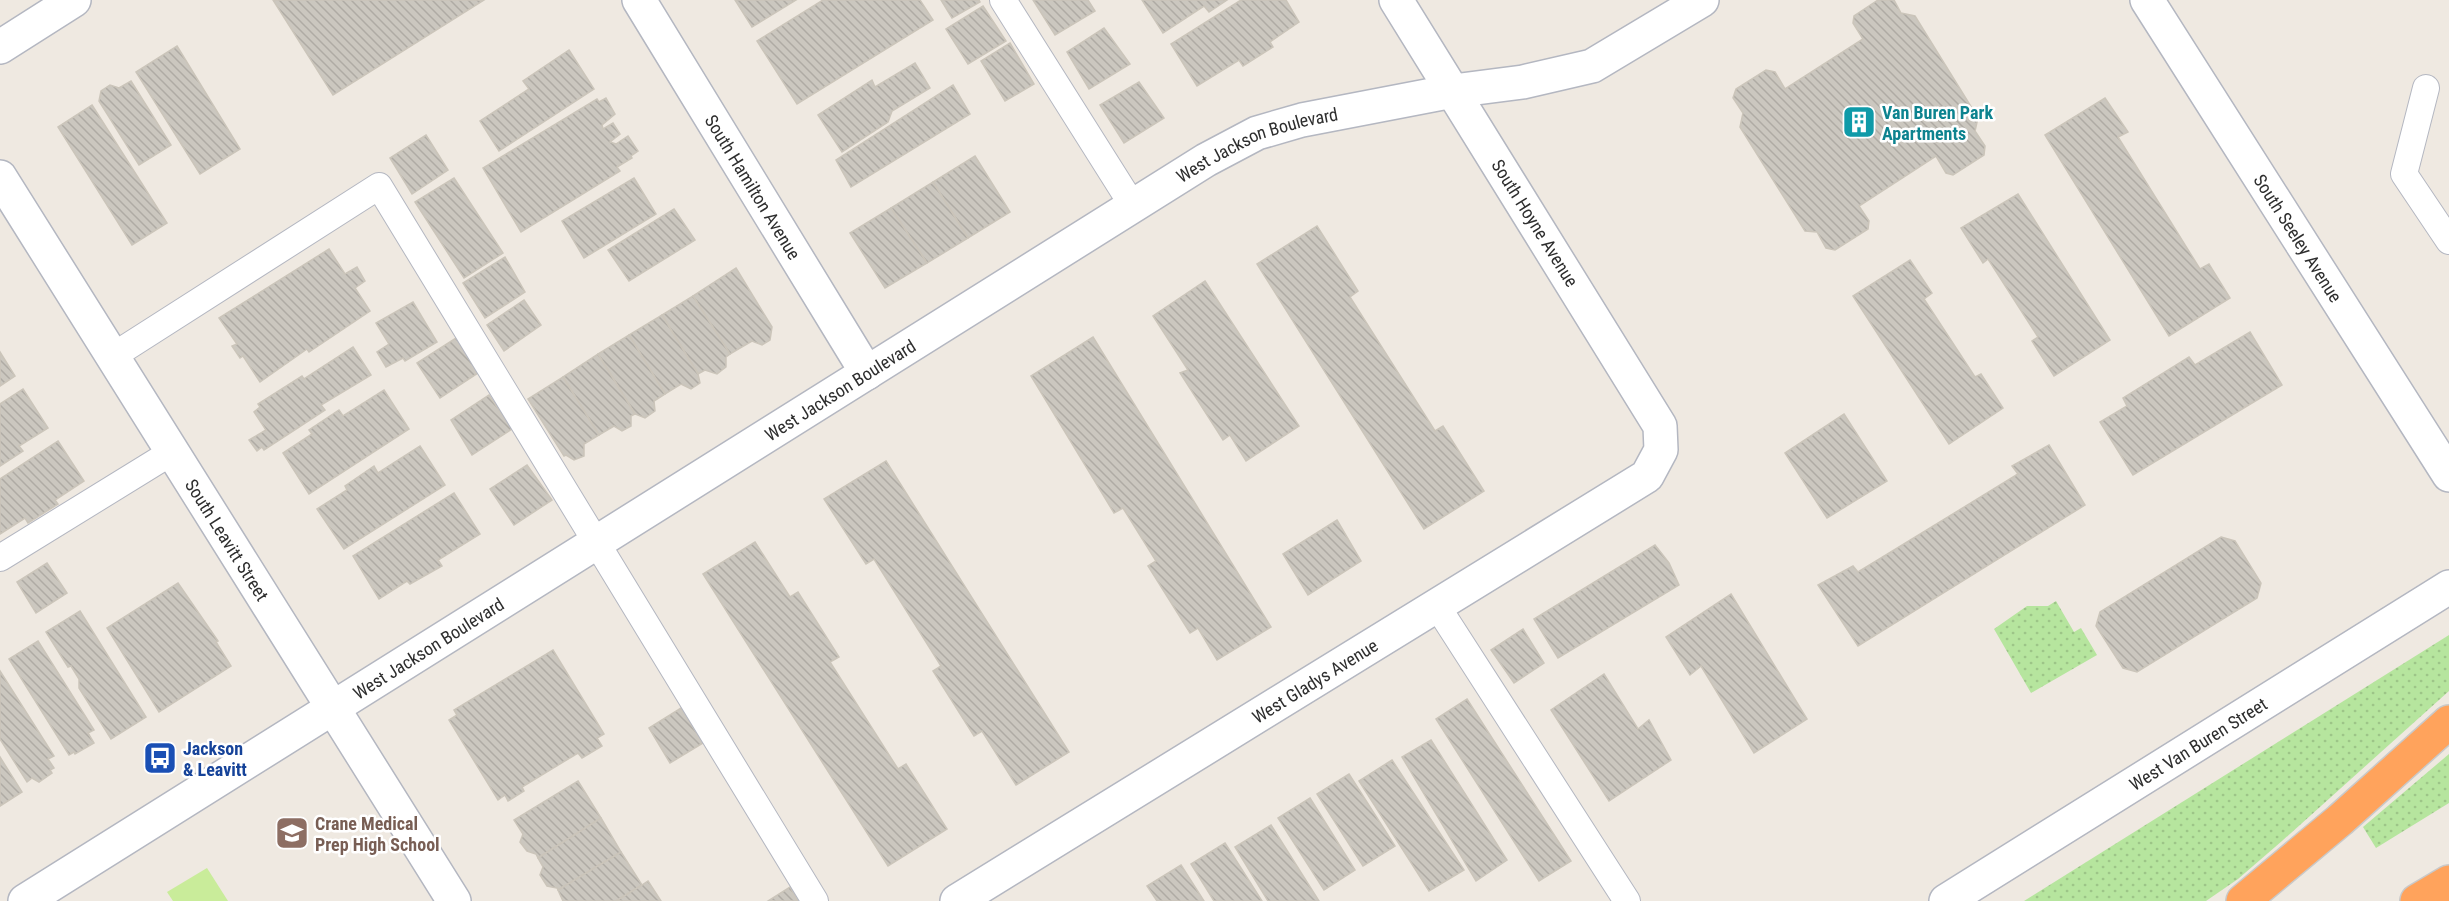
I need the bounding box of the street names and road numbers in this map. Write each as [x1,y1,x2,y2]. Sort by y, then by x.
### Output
street label: West Jackson Boulevard [1172,103,1340,187]
street label: South Hamilton Avenue [701,111,805,263]
street label: South Hoyne Avenue [1487,156,1583,290]
street label: South Seeley Avenue [2250,170,2347,306]
street label: West Jackson Boulevard [761,335,919,445]
street label: South Leavitt Street [181,475,273,604]
street label: West Jackson Boulevard [349,593,507,703]
street label: West Gladys Avenue [1248,634,1381,727]
street label: West Van Buren Street [2125,693,2271,794]

